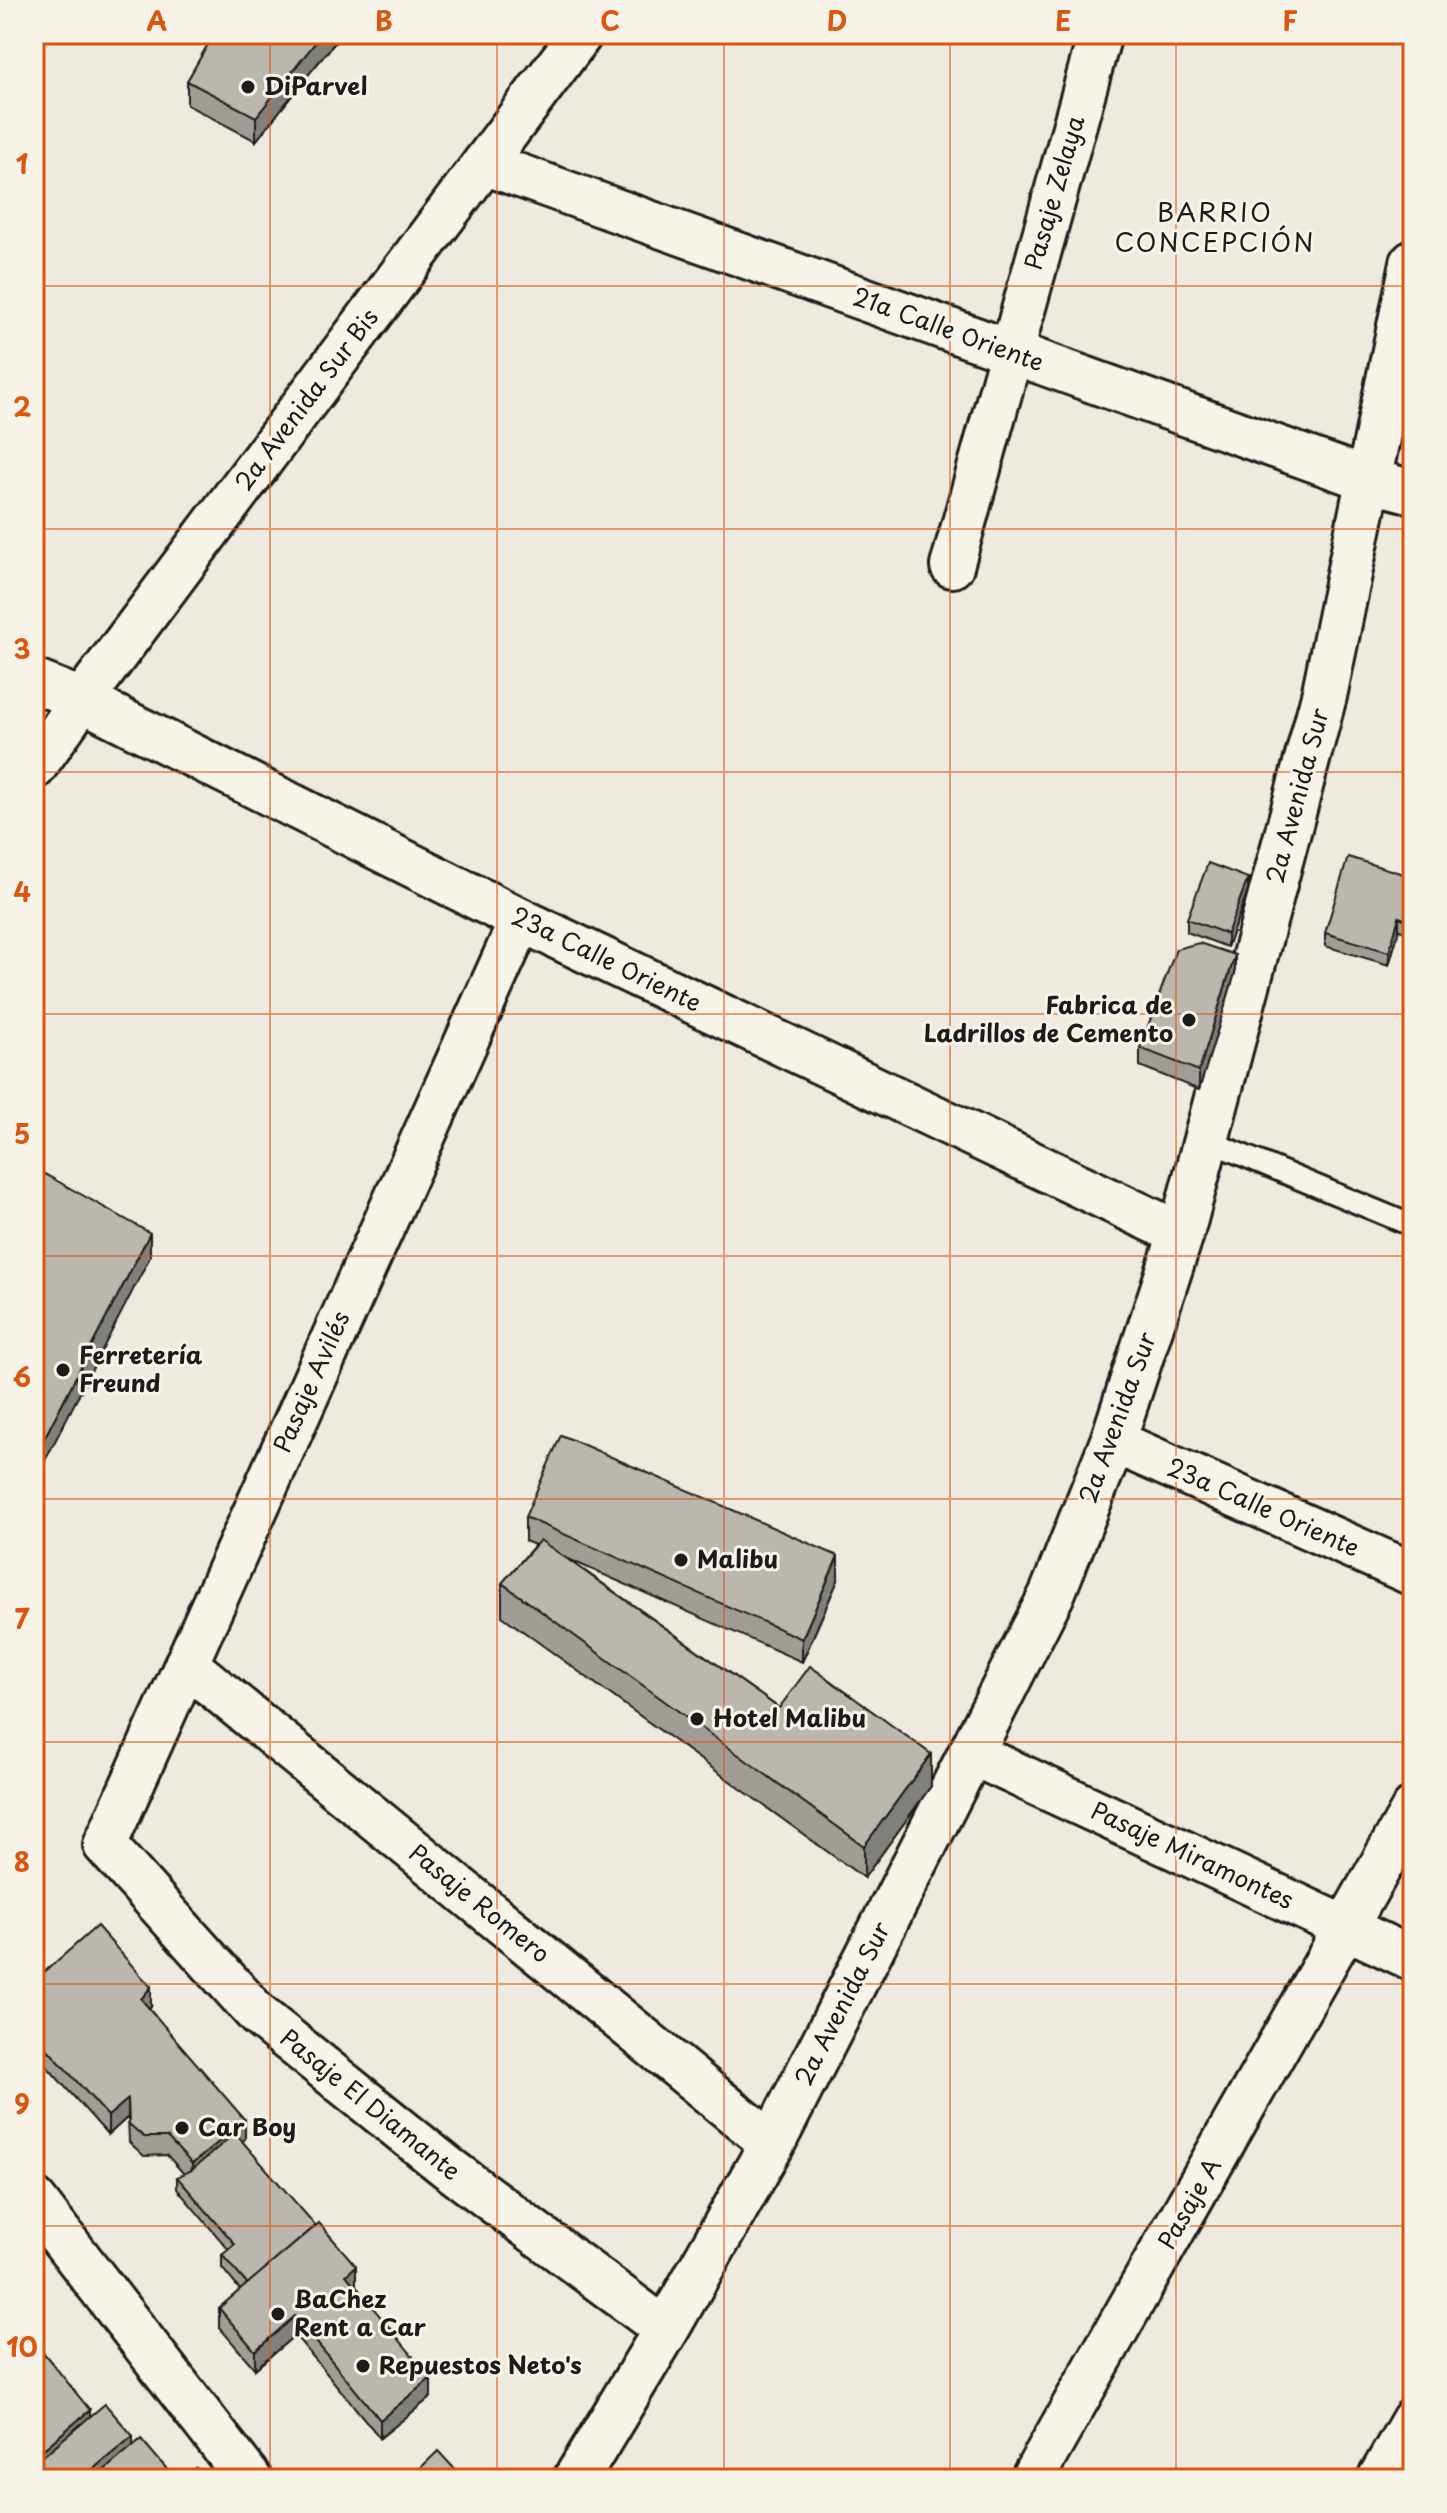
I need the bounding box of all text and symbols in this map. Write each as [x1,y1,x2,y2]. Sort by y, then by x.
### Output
text: A [147,1,167,40]
text: B [375,1,393,40]
text: C [600,1,620,40]
text: D [827,1,847,40]
text: E [1055,1,1071,40]
text: F [1282,1,1298,40]
place label: DiParvel [264,67,367,103]
marker: DiParvel [239,78,257,96]
street label: Pasaje Zelaya [1014,111,1092,274]
text: 1 [16,144,28,183]
district label: BARRIO CONCEPCIÓN [1114,192,1316,261]
street label: 21a Calle Oriente [848,277,1049,379]
street label: 2a Avenida Sur Bis [225,300,386,497]
text: 2 [13,387,31,426]
text: 3 [13,629,31,668]
street label: 2a Avenida Sur [1255,703,1337,887]
text: 4 [13,872,31,911]
street label: 23a Calle Oriente [506,897,708,1020]
place label: Fabrica de Ladrillos de Cemento [924,986,1173,1050]
marker: Fabrica de Ladrillos de Cemento [1180,1011,1198,1029]
text: 5 [14,1114,30,1153]
street label: Pasaje Avilés [263,1305,357,1458]
street label: 2a Avenida Sur [1068,1326,1164,1508]
place label: Ferretería Freund [79,1336,203,1400]
text: 6 [13,1357,31,1396]
marker: Ferretería Freund [54,1361,72,1379]
street label: 23a Calle Oriente [1162,1448,1366,1565]
place label: Malibu [697,1540,778,1576]
marker: Malibu [672,1551,690,1569]
text: 7 [15,1599,30,1638]
place label: Hotel Malibu [713,1699,866,1735]
marker: Hotel Malibu [688,1710,706,1728]
street label: Pasaje Miramontes [1086,1791,1300,1917]
street label: Pasaje Romero [402,1834,559,1971]
text: 8 [14,1842,30,1881]
street label: 2a Avenida Sur [784,1914,898,2091]
street label: Pasaje El Diamante [273,2019,469,2188]
text: 9 [14,2084,30,2123]
place label: Car Boy [198,2108,296,2144]
marker: Car Boy [173,2119,191,2137]
street label: Pasaje A [1148,2151,1229,2255]
place label: BaChez Rent a Car [294,2280,427,2344]
marker: BaChez Rent a Car [269,2305,287,2323]
text: 10 [6,2327,38,2366]
place label: Repuestos Neto's [379,2346,582,2382]
marker: Repuestos Neto's [354,2357,372,2375]

